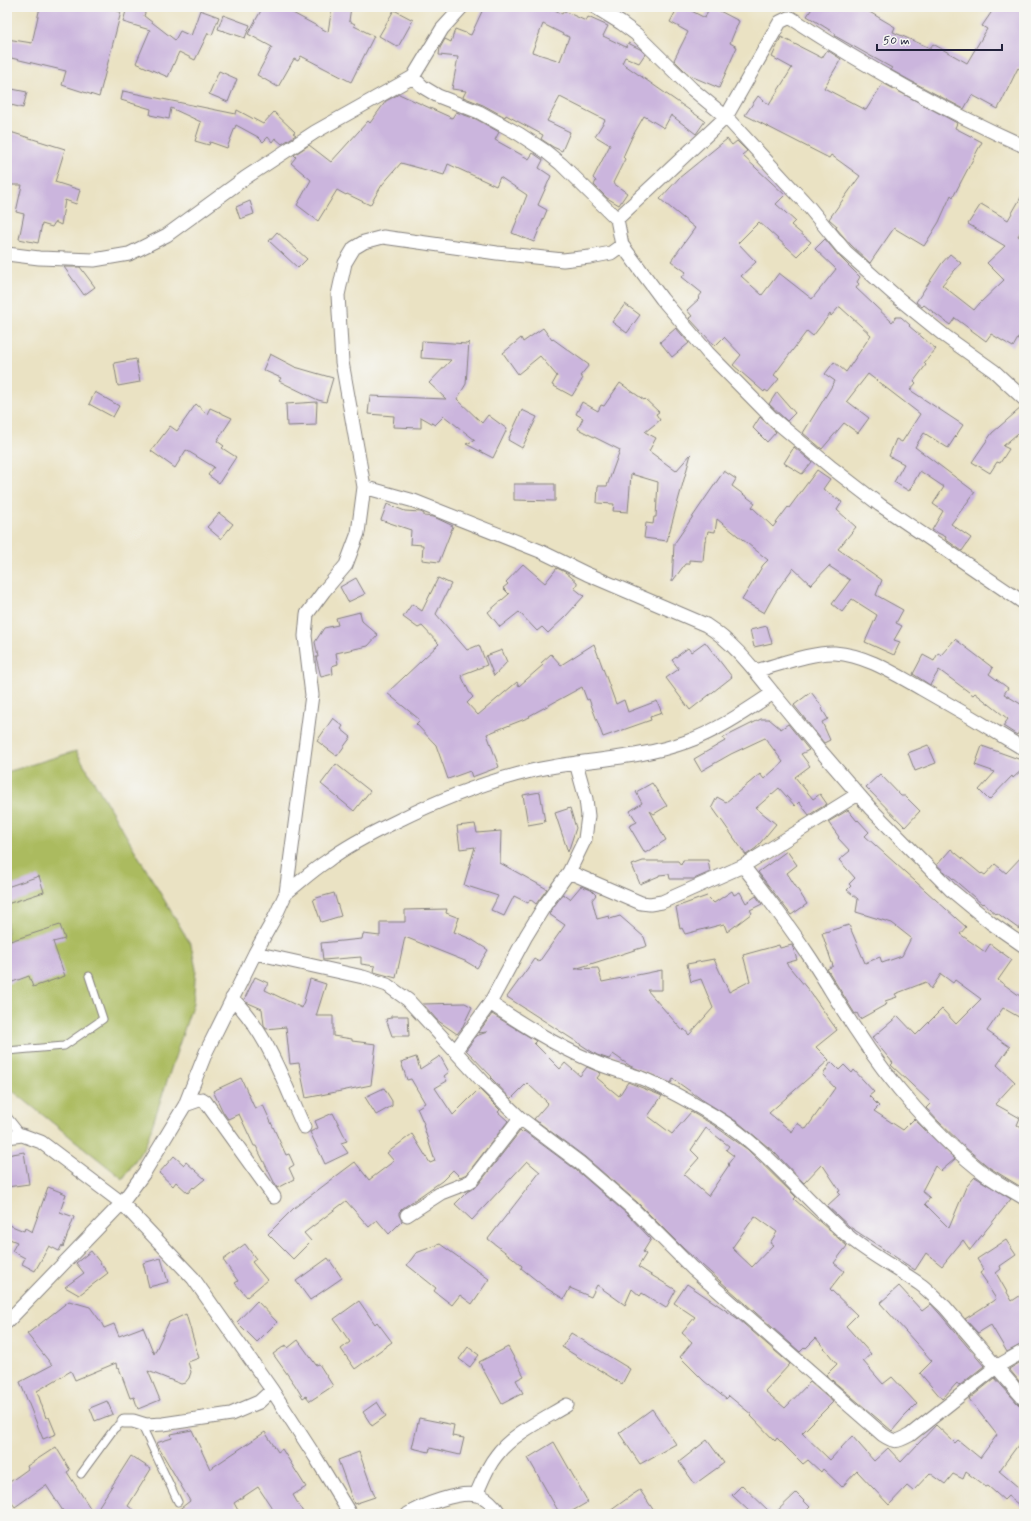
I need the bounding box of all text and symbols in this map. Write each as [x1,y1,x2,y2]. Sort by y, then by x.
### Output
scale bar [877,26,1002,52]
text: 50 m [883,33,910,49]

